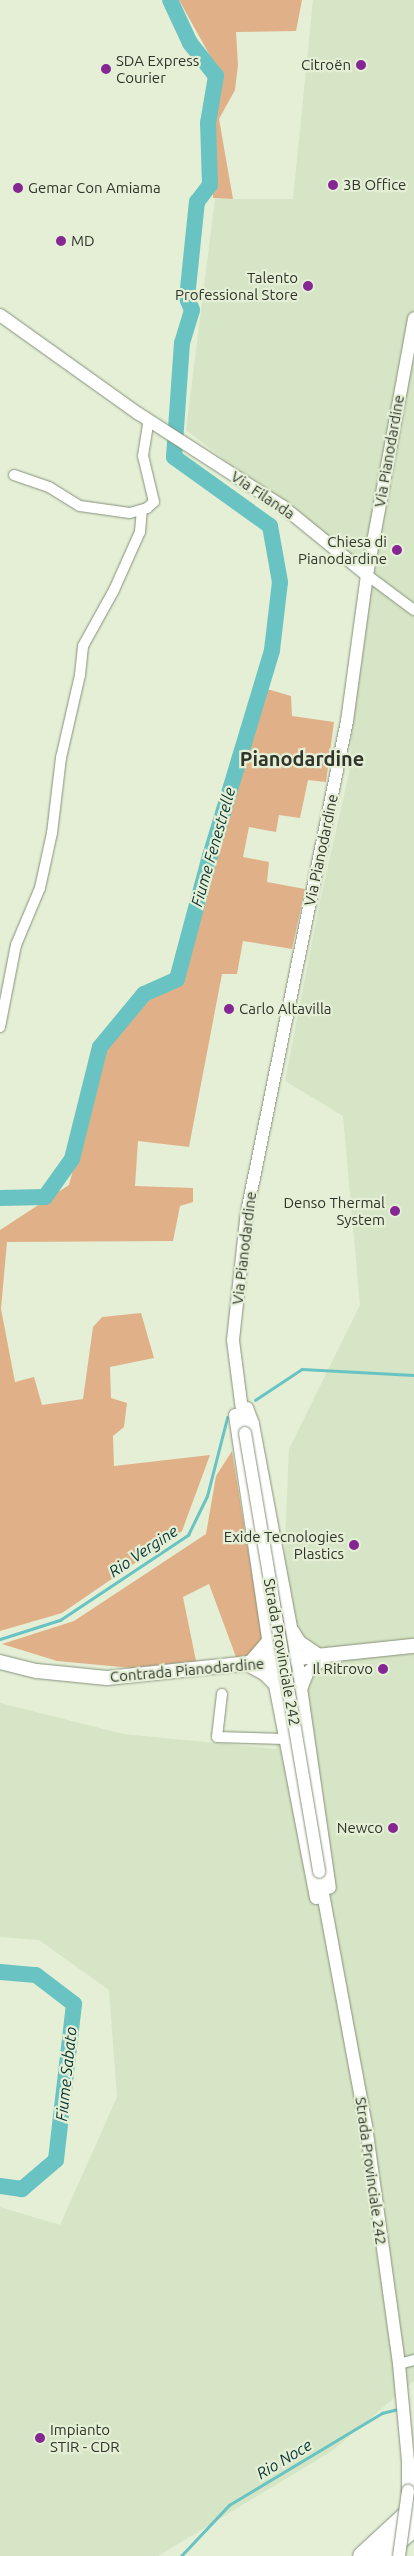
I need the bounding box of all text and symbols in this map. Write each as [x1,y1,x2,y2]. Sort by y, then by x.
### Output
place label: SDA Express Courier [116,51,199,86]
place label: Citroën [301,56,351,74]
marker: Citroën [355,59,367,71]
marker: SDA Express Courier [100,63,112,75]
place label: 3B Office [343,176,406,194]
place label: Gemar Con Amiama [28,179,161,197]
marker: 3B Office [327,179,339,191]
marker: Gemar Con Amiama [12,182,24,194]
place label: MD [71,232,95,250]
marker: MD [55,235,67,247]
place label: Talento Professional Store [175,268,298,303]
marker: Talento Professional Store [302,280,314,292]
street label: Via Pianodardine [370,393,408,509]
street label: Via Filanda [228,467,298,523]
place label: Chiesa di Pianodardine [298,532,387,567]
marker: Chiesa di Pianodardine [391,544,403,556]
district label: Pianodardine [240,746,364,770]
water label: Fiume Fenestrelle [187,785,239,909]
street label: Via Pianodardine [300,792,342,908]
place label: Carlo Altavilla [239,1000,332,1018]
marker: Carlo Altavilla [223,1003,235,1015]
street label: Via Pianodardine [228,1190,260,1306]
place label: Denso Thermal System [283,1193,385,1228]
marker: Denso Thermal System [389,1205,401,1217]
water label: Rio Vergine [105,1521,181,1581]
place label: Exide Tecnologies Plastics [224,1527,344,1562]
marker: Exide Tecnologies Plastics [348,1539,360,1551]
street label: Strada Provinciale 242 [260,1577,304,1727]
street label: Contrada Pianodardine [109,1654,265,1686]
place label: Il Ritrovo [312,1660,373,1678]
marker: Il Ritrovo [377,1663,389,1675]
place label: Newco [337,1819,383,1837]
marker: Newco [387,1822,399,1834]
water label: Fiume Sabato [51,2026,81,2122]
street label: Strada Provinciale 242 [352,2096,390,2246]
place label: Impianto STIR - CDR [50,2420,120,2455]
marker: Impianto STIR - CDR [34,2432,46,2444]
water label: Rio Noce [253,2435,315,2483]

